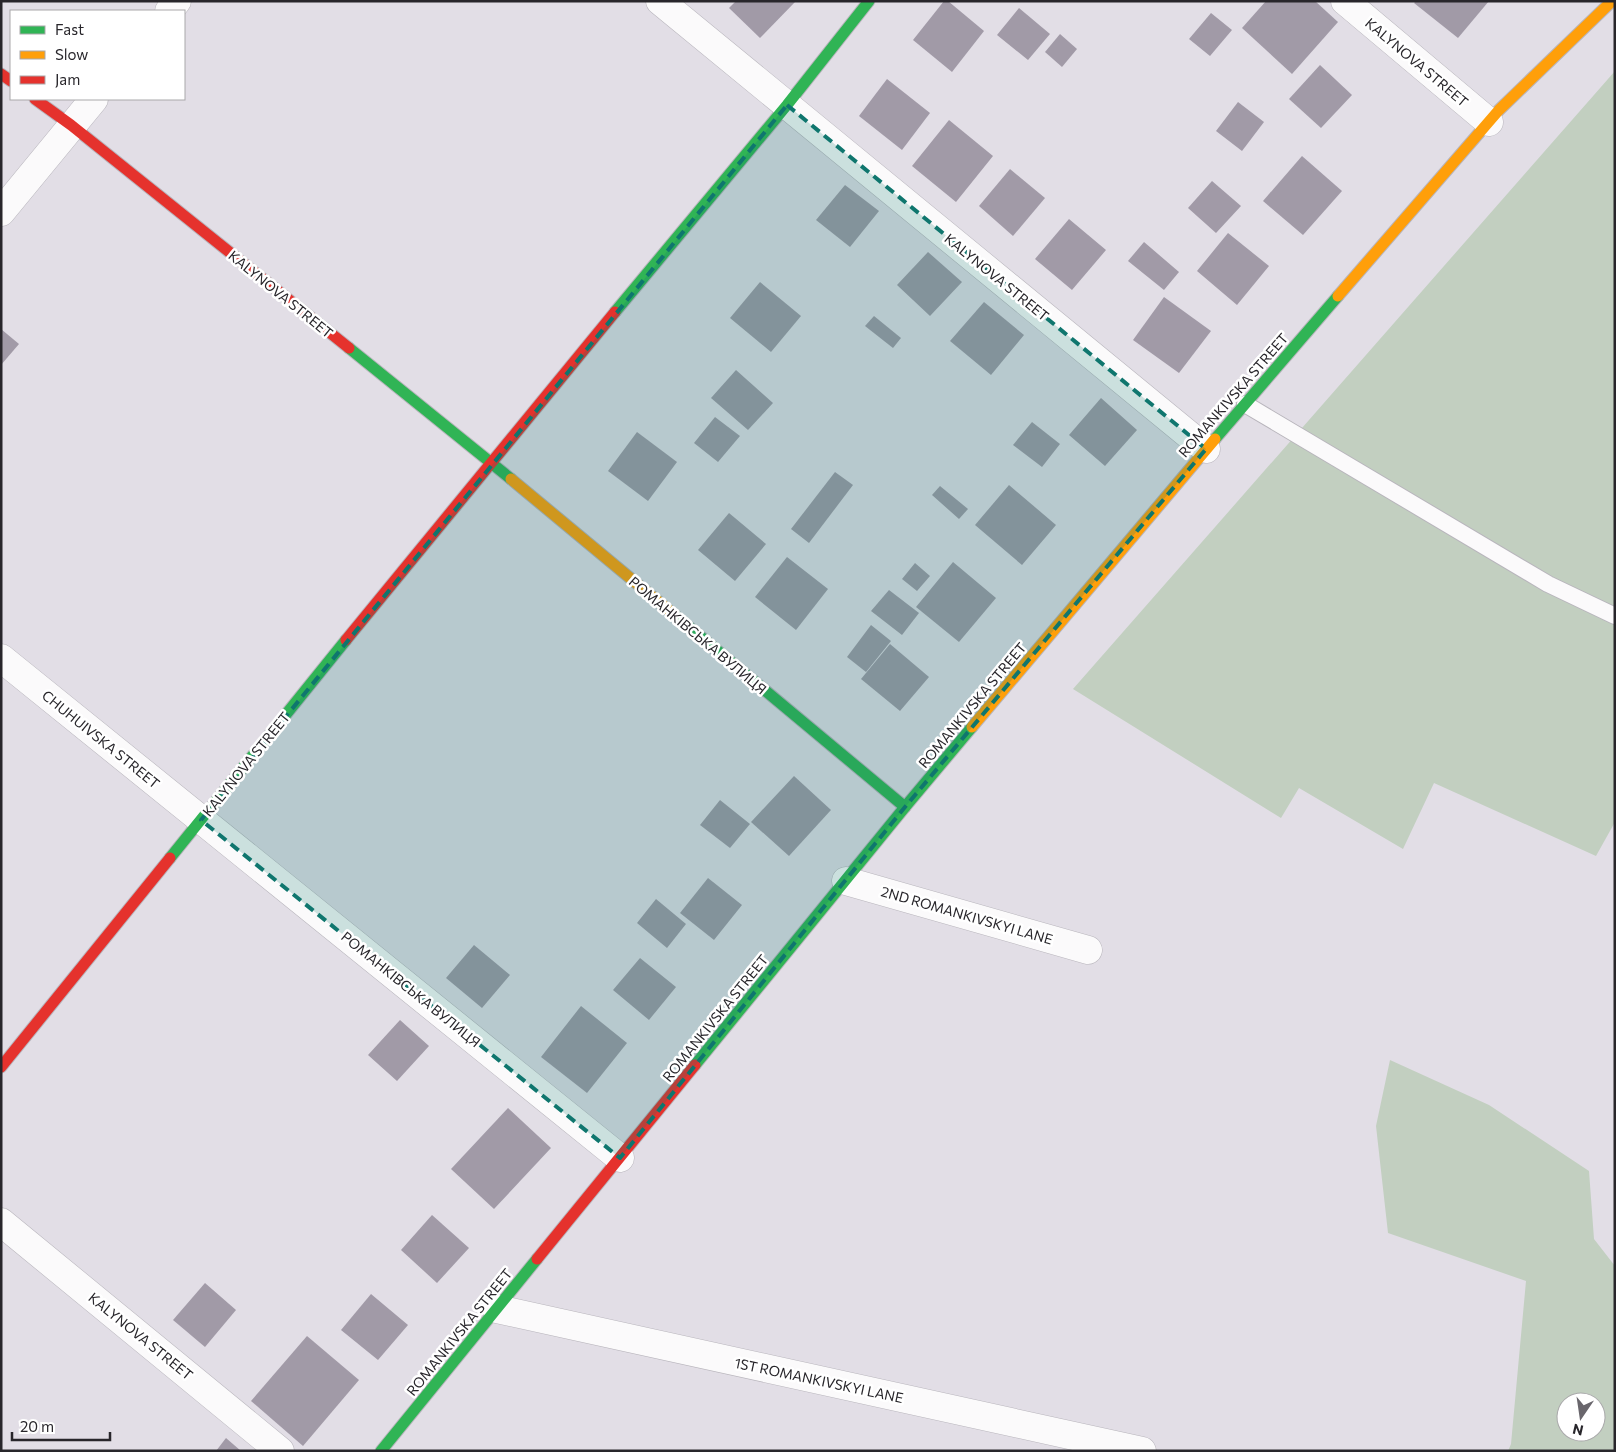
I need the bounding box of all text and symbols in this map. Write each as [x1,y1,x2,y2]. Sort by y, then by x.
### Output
legend [10,10,185,100]
street label: KALYNOVA STREET [1362,14,1472,110]
text: Fast [55,20,84,38]
text: Slow [55,45,88,63]
text: Jam [55,70,80,88]
street label: KALYNOVA STREET [941,230,1053,324]
street label: KALYNOVA STREET [225,247,337,341]
street label: ROMANKIVSKA STREET [1175,330,1291,460]
street label: РОМАНКІВСЬКА ВУЛИЦЯ [626,573,770,697]
street label: ROMANKIVSKA STREET [915,639,1029,771]
street label: CHUHUIVSKA STREET [39,686,163,792]
street label: KALYNOVA STREET [199,708,293,820]
street label: 2ND ROMANKIVSKYI LANE [879,882,1055,948]
street label: РОМАНКІВСЬКА ВУЛИЦЯ [338,928,484,1050]
street label: ROMANKIVSKA STREET [659,951,772,1085]
street label: ROMANKIVSKA STREET [403,1265,516,1399]
street label: KALYNOVA STREET [85,1289,197,1383]
street label: 1ST ROMANKIVSKYI LANE [733,1354,905,1406]
north arrow [1556,1392,1606,1442]
scale bar [12,1410,110,1442]
text: 20 m [20,1417,54,1435]
text: N [1571,1421,1585,1440]

